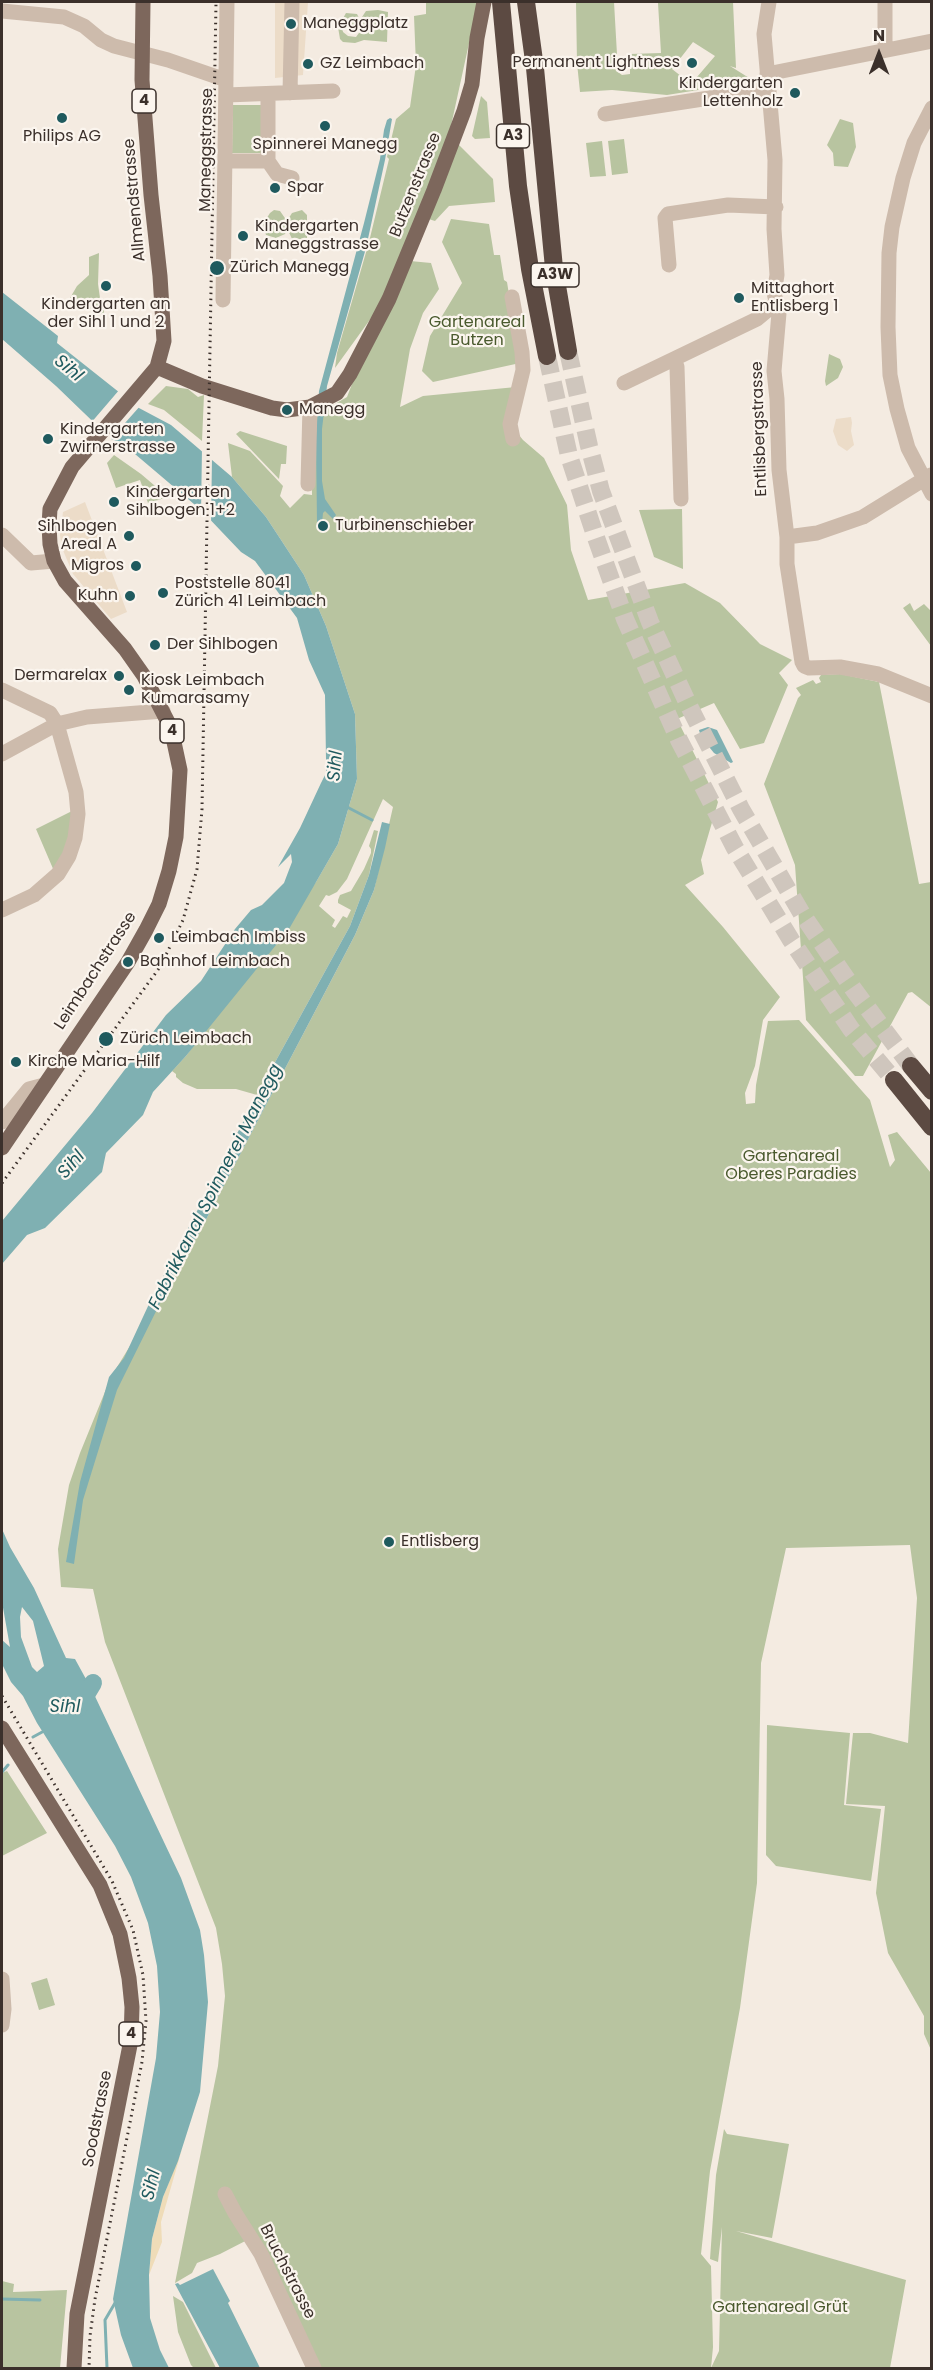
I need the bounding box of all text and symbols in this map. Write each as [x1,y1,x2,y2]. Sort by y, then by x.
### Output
place label: Maneggplatz [303,14,408,34]
marker: Maneggplatz [284,17,298,31]
north arrow [849,24,909,84]
text: N [873,24,885,47]
place label: Permanent Lightness [512,53,680,73]
place label: GZ Leimbach [320,54,424,74]
marker: Permanent Lightness [685,56,699,70]
marker: GZ Leimbach [301,57,315,71]
place label: Kindergarten Lettenholz [679,74,783,112]
marker: Kindergarten Lettenholz [788,86,802,100]
street label: Maneggstrasse [196,88,218,212]
road number: 4 [132,89,156,113]
marker: Philips AG [55,111,69,125]
marker: Spinnerei Manegg [318,119,332,133]
road number: A3 [496,124,530,148]
place label: Philips AG [23,127,101,147]
street label: Butzenstrasse [386,130,446,240]
place label: Spinnerei Manegg [252,135,398,155]
street label: Allmendstrasse [120,138,150,262]
place label: Spar [287,178,324,198]
marker: Spar [268,181,282,195]
place label: Kindergarten Maneggstrasse [255,217,379,255]
marker: Kindergarten Maneggstrasse [236,229,250,243]
place label: Zürich Manegg [230,258,349,278]
marker: Zürich Manegg [208,259,226,277]
road number: A3W [531,263,579,287]
marker: Kindergarten an der Sihl 1 und 2 [99,279,113,293]
place label: Mittaghort Entlisberg 1 [751,279,838,317]
marker: Mittaghort Entlisberg 1 [732,291,746,305]
place label: Kindergarten an der Sihl 1 und 2 [41,295,171,333]
park label: Gartenareal Butzen [429,313,525,351]
water label: Sihl [49,351,87,387]
street label: Entlisbergstrasse [748,361,772,497]
place label: Manegg [299,400,365,420]
marker: Manegg [280,403,294,417]
place label: Kindergarten Zwirnerstrasse [60,420,175,458]
marker: Kindergarten Zwirnerstrasse [41,432,55,446]
place label: Kindergarten Sihlbogen 1+2 [126,483,235,521]
marker: Kindergarten Sihlbogen 1+2 [107,495,121,509]
place label: Turbinenschieber [335,516,474,536]
place label: Sihlbogen Areal A [37,517,117,555]
marker: Turbinenschieber [316,519,330,533]
marker: Sihlbogen Areal A [122,529,136,543]
place label: Migros [71,556,124,576]
marker: Migros [129,559,143,573]
place label: Poststelle 8041 Zürich 41 Leimbach [175,574,326,612]
place label: Kuhn [78,586,118,606]
marker: Poststelle 8041 Zürich 41 Leimbach [156,586,170,600]
marker: Kuhn [123,589,137,603]
place label: Der Sihlbogen [167,635,278,655]
marker: Der Sihlbogen [148,638,162,652]
place label: Dermarelax [14,666,107,686]
marker: Dermarelax [112,669,126,683]
place label: Kiosk Leimbach Kumarasamy [141,671,264,709]
marker: Kiosk Leimbach Kumarasamy [122,683,136,697]
road number: 4 [160,719,184,743]
water label: Sihl [324,750,348,782]
street label: Leimbachstrasse [51,909,141,1033]
place label: Leimbach Imbiss [171,928,306,948]
marker: Leimbach Imbiss [152,931,166,945]
place label: Bahnhof Leimbach [140,952,290,972]
marker: Bahnhof Leimbach [121,955,135,969]
place label: Zürich Leimbach [120,1029,252,1049]
marker: Zürich Leimbach [97,1030,115,1048]
place label: Kirche Maria-Hilf [28,1052,160,1072]
marker: Kirche Maria-Hilf [9,1055,23,1069]
water label: Fabrikkanal Spinnerei Manegg [145,1061,287,1313]
water label: Sihl [54,1146,90,1184]
park label: Gartenareal Oberes Paradies [725,1147,857,1185]
place label: Entlisberg [401,1532,479,1552]
marker: Entlisberg [382,1535,396,1549]
water label: Sihl [50,1696,80,1718]
road number: 4 [119,2022,143,2046]
street label: Soodstrasse [79,2069,117,2169]
water label: Sihl [138,2167,166,2203]
street label: Bruchstrasse [255,2222,319,2322]
park label: Gartenareal Grüt [712,2298,848,2318]

